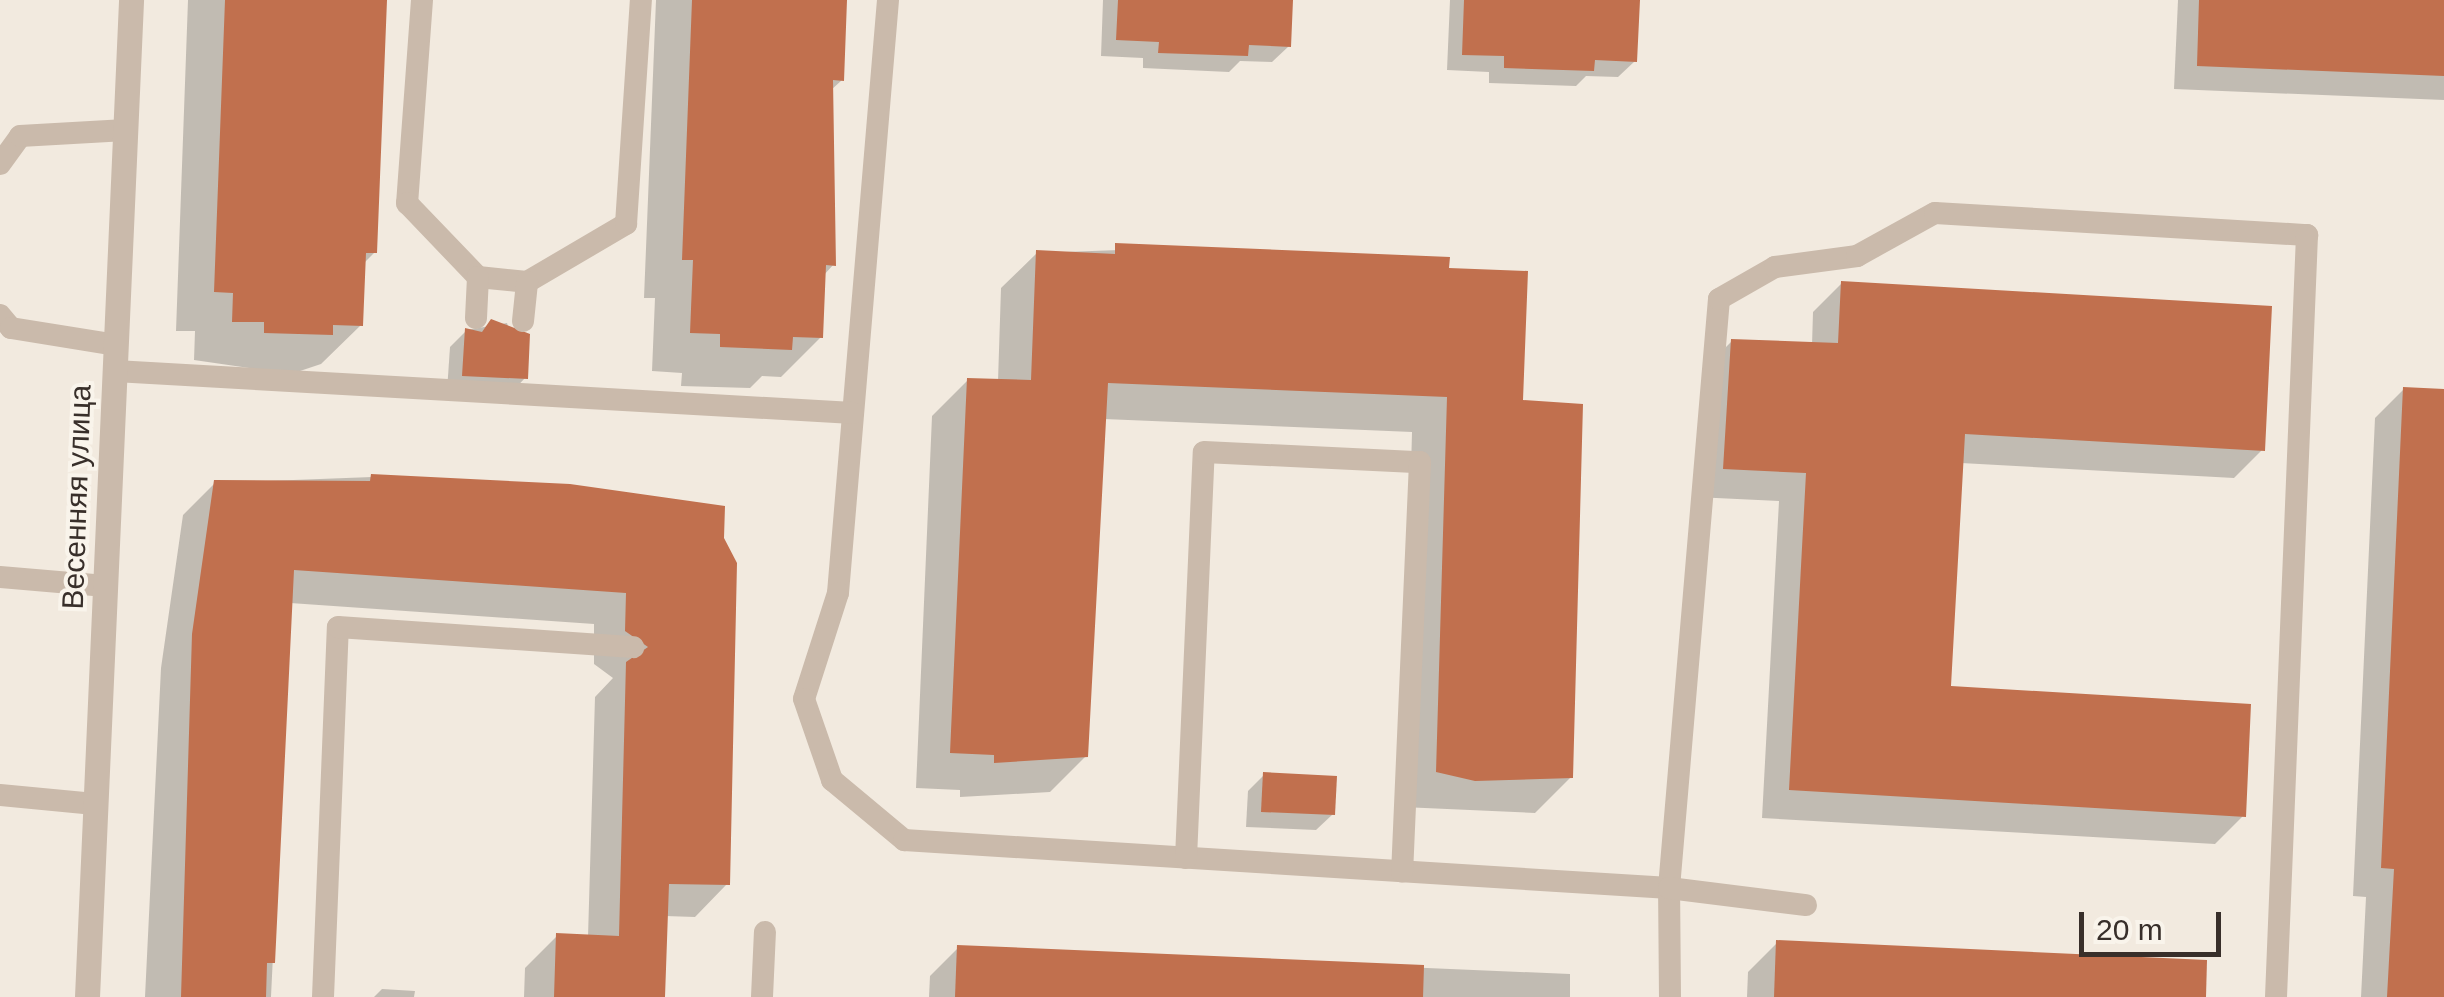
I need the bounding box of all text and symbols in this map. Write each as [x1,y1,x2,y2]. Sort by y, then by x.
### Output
street label: Весенняя улица [55,384,99,610]
scale bar [2084,892,2226,954]
text: 20 m [2096,913,2163,946]

